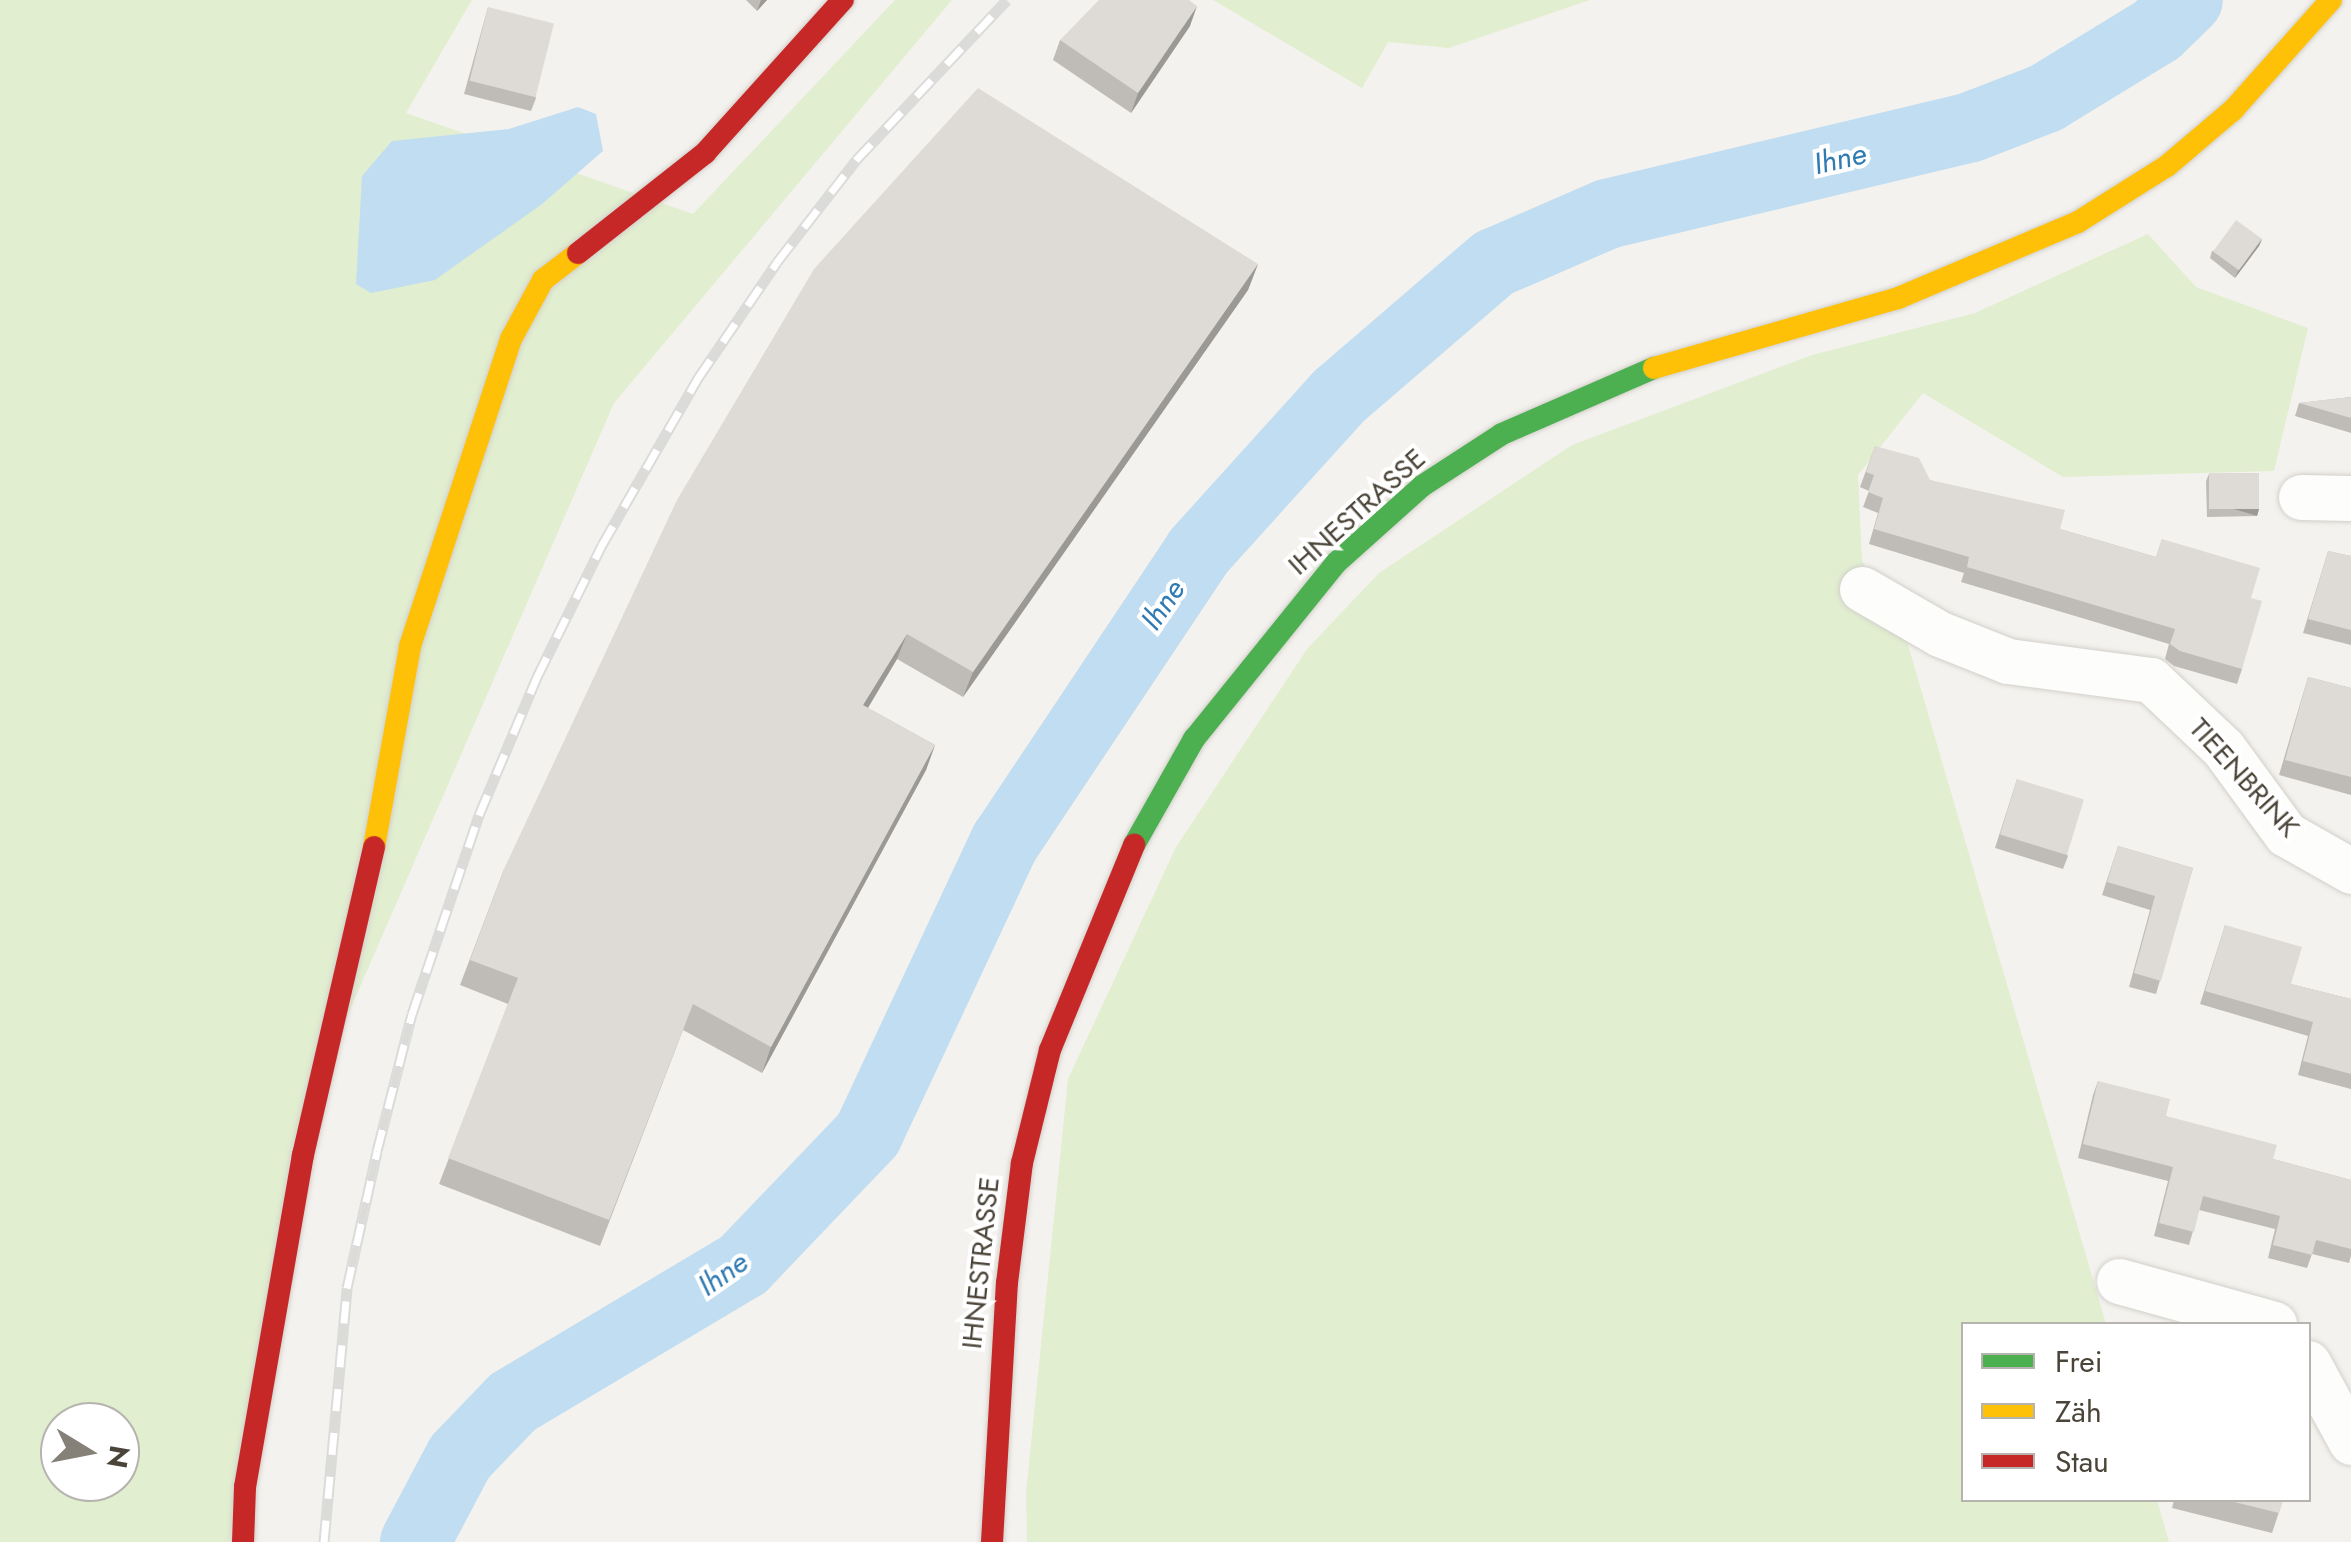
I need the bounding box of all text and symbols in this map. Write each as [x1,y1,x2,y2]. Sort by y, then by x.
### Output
water label: Ihne [1810,136,1870,182]
street label: IHNESTRASSE [1282,442,1432,582]
water label: Ihne [1133,573,1193,637]
street label: TIEENBRINK [2182,712,2306,844]
street label: IHNESTRASSE [955,1175,1007,1351]
water label: Ihne [691,1244,755,1304]
legend [1961,1322,2311,1502]
text: Frei [2055,1340,2103,1383]
text: Zäh [2055,1390,2102,1433]
north arrow [40,1402,140,1502]
text: Stau [2055,1440,2109,1483]
text: N [96,1442,140,1471]

